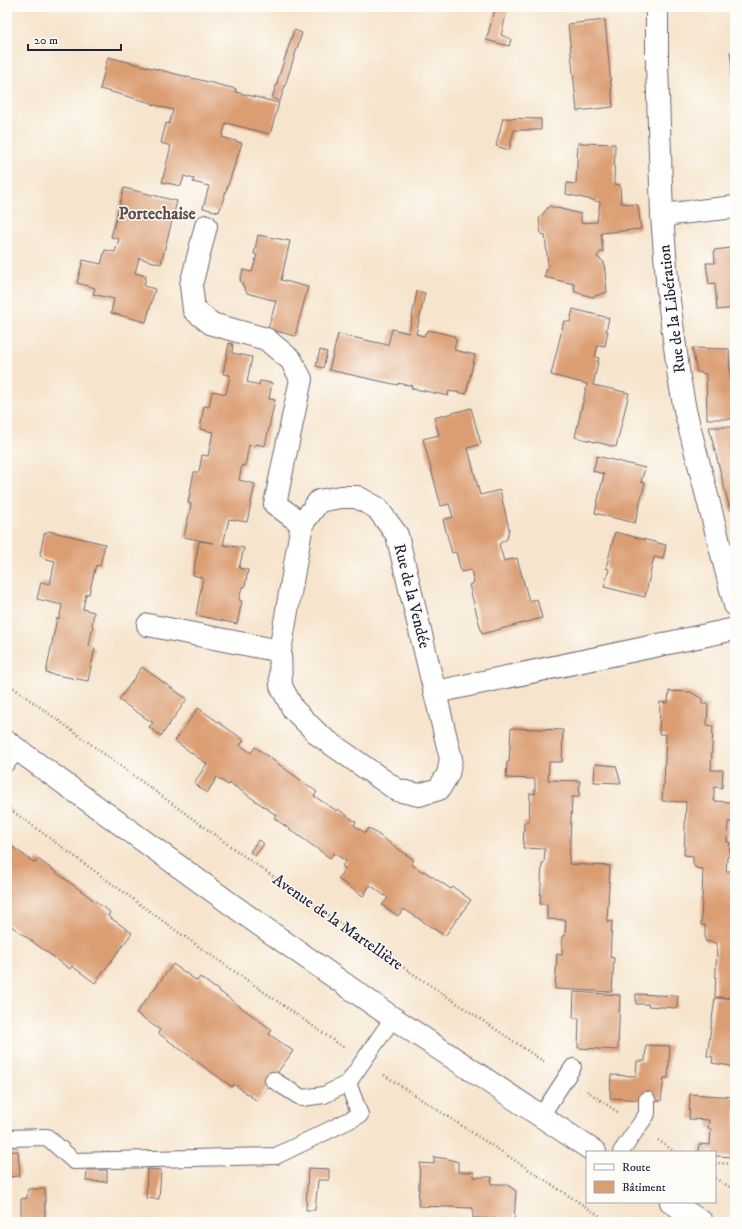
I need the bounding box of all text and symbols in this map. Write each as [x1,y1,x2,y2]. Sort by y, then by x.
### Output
scale bar [28,26,121,52]
text: 20 m [34,33,58,48]
district label: Portechaise [118,203,196,225]
street label: Rue de la Libération [654,243,690,374]
street label: Rue de la Vendée [389,542,435,651]
street label: Avenue de la Martellière [269,869,407,975]
legend [586,1151,716,1203]
text: Route [622,1160,650,1175]
text: Bâtiment [622,1180,666,1195]

